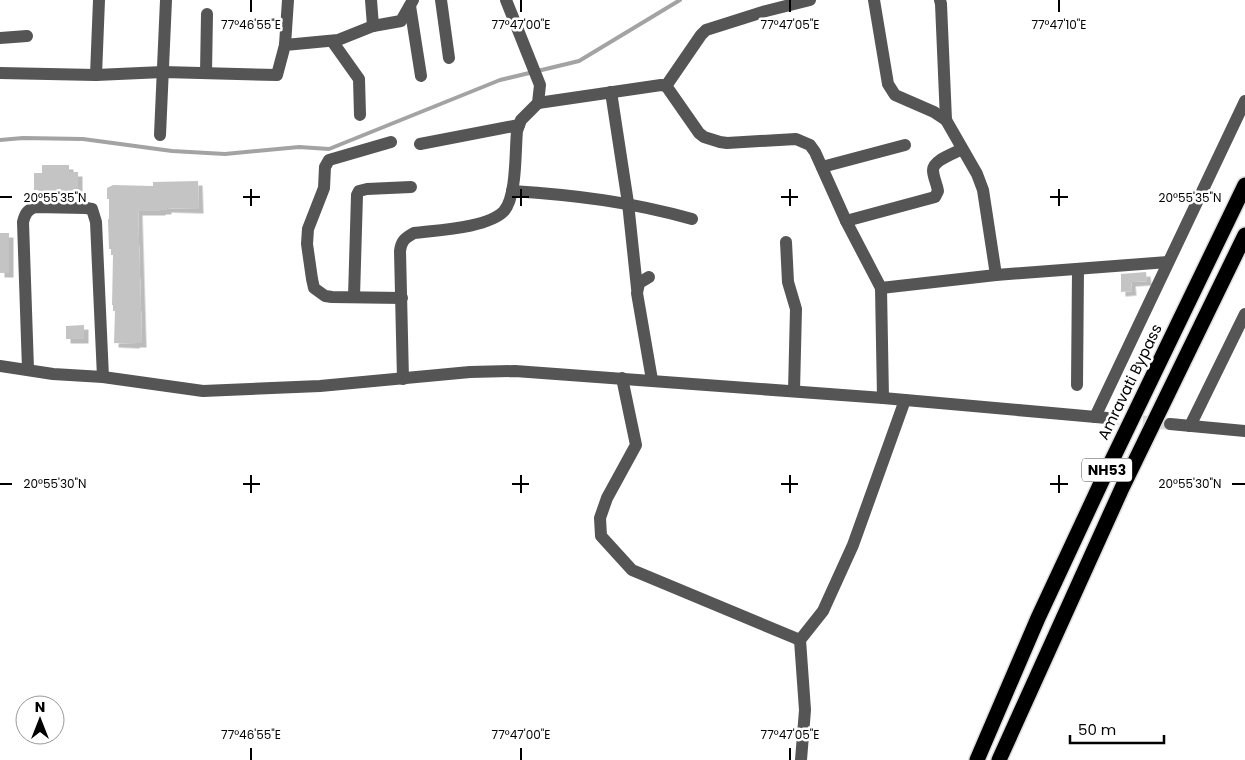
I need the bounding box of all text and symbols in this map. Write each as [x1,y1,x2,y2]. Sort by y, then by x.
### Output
text: 77°46'55"E [221,16,281,33]
text: 77°47'00"E [492,16,550,33]
text: 77°47'05"E [761,16,819,33]
text: 77°47'10"E [1031,16,1087,33]
text: 20°55'35"N [24,189,86,206]
text: 20°55'35"N [1159,189,1221,206]
street label: Amravati Bypass [1092,320,1167,443]
road number: NH53 [1082,458,1132,482]
text: 20°55'30"N [24,475,86,492]
text: 20°55'30"N [1159,475,1221,492]
north arrow [15,695,65,745]
text: N [35,697,45,717]
scale bar [1070,712,1164,744]
text: 50 m [1078,719,1116,740]
text: 77°46'55"E [221,726,281,743]
text: 77°47'00"E [492,726,550,743]
text: 77°47'05"E [761,726,819,743]

